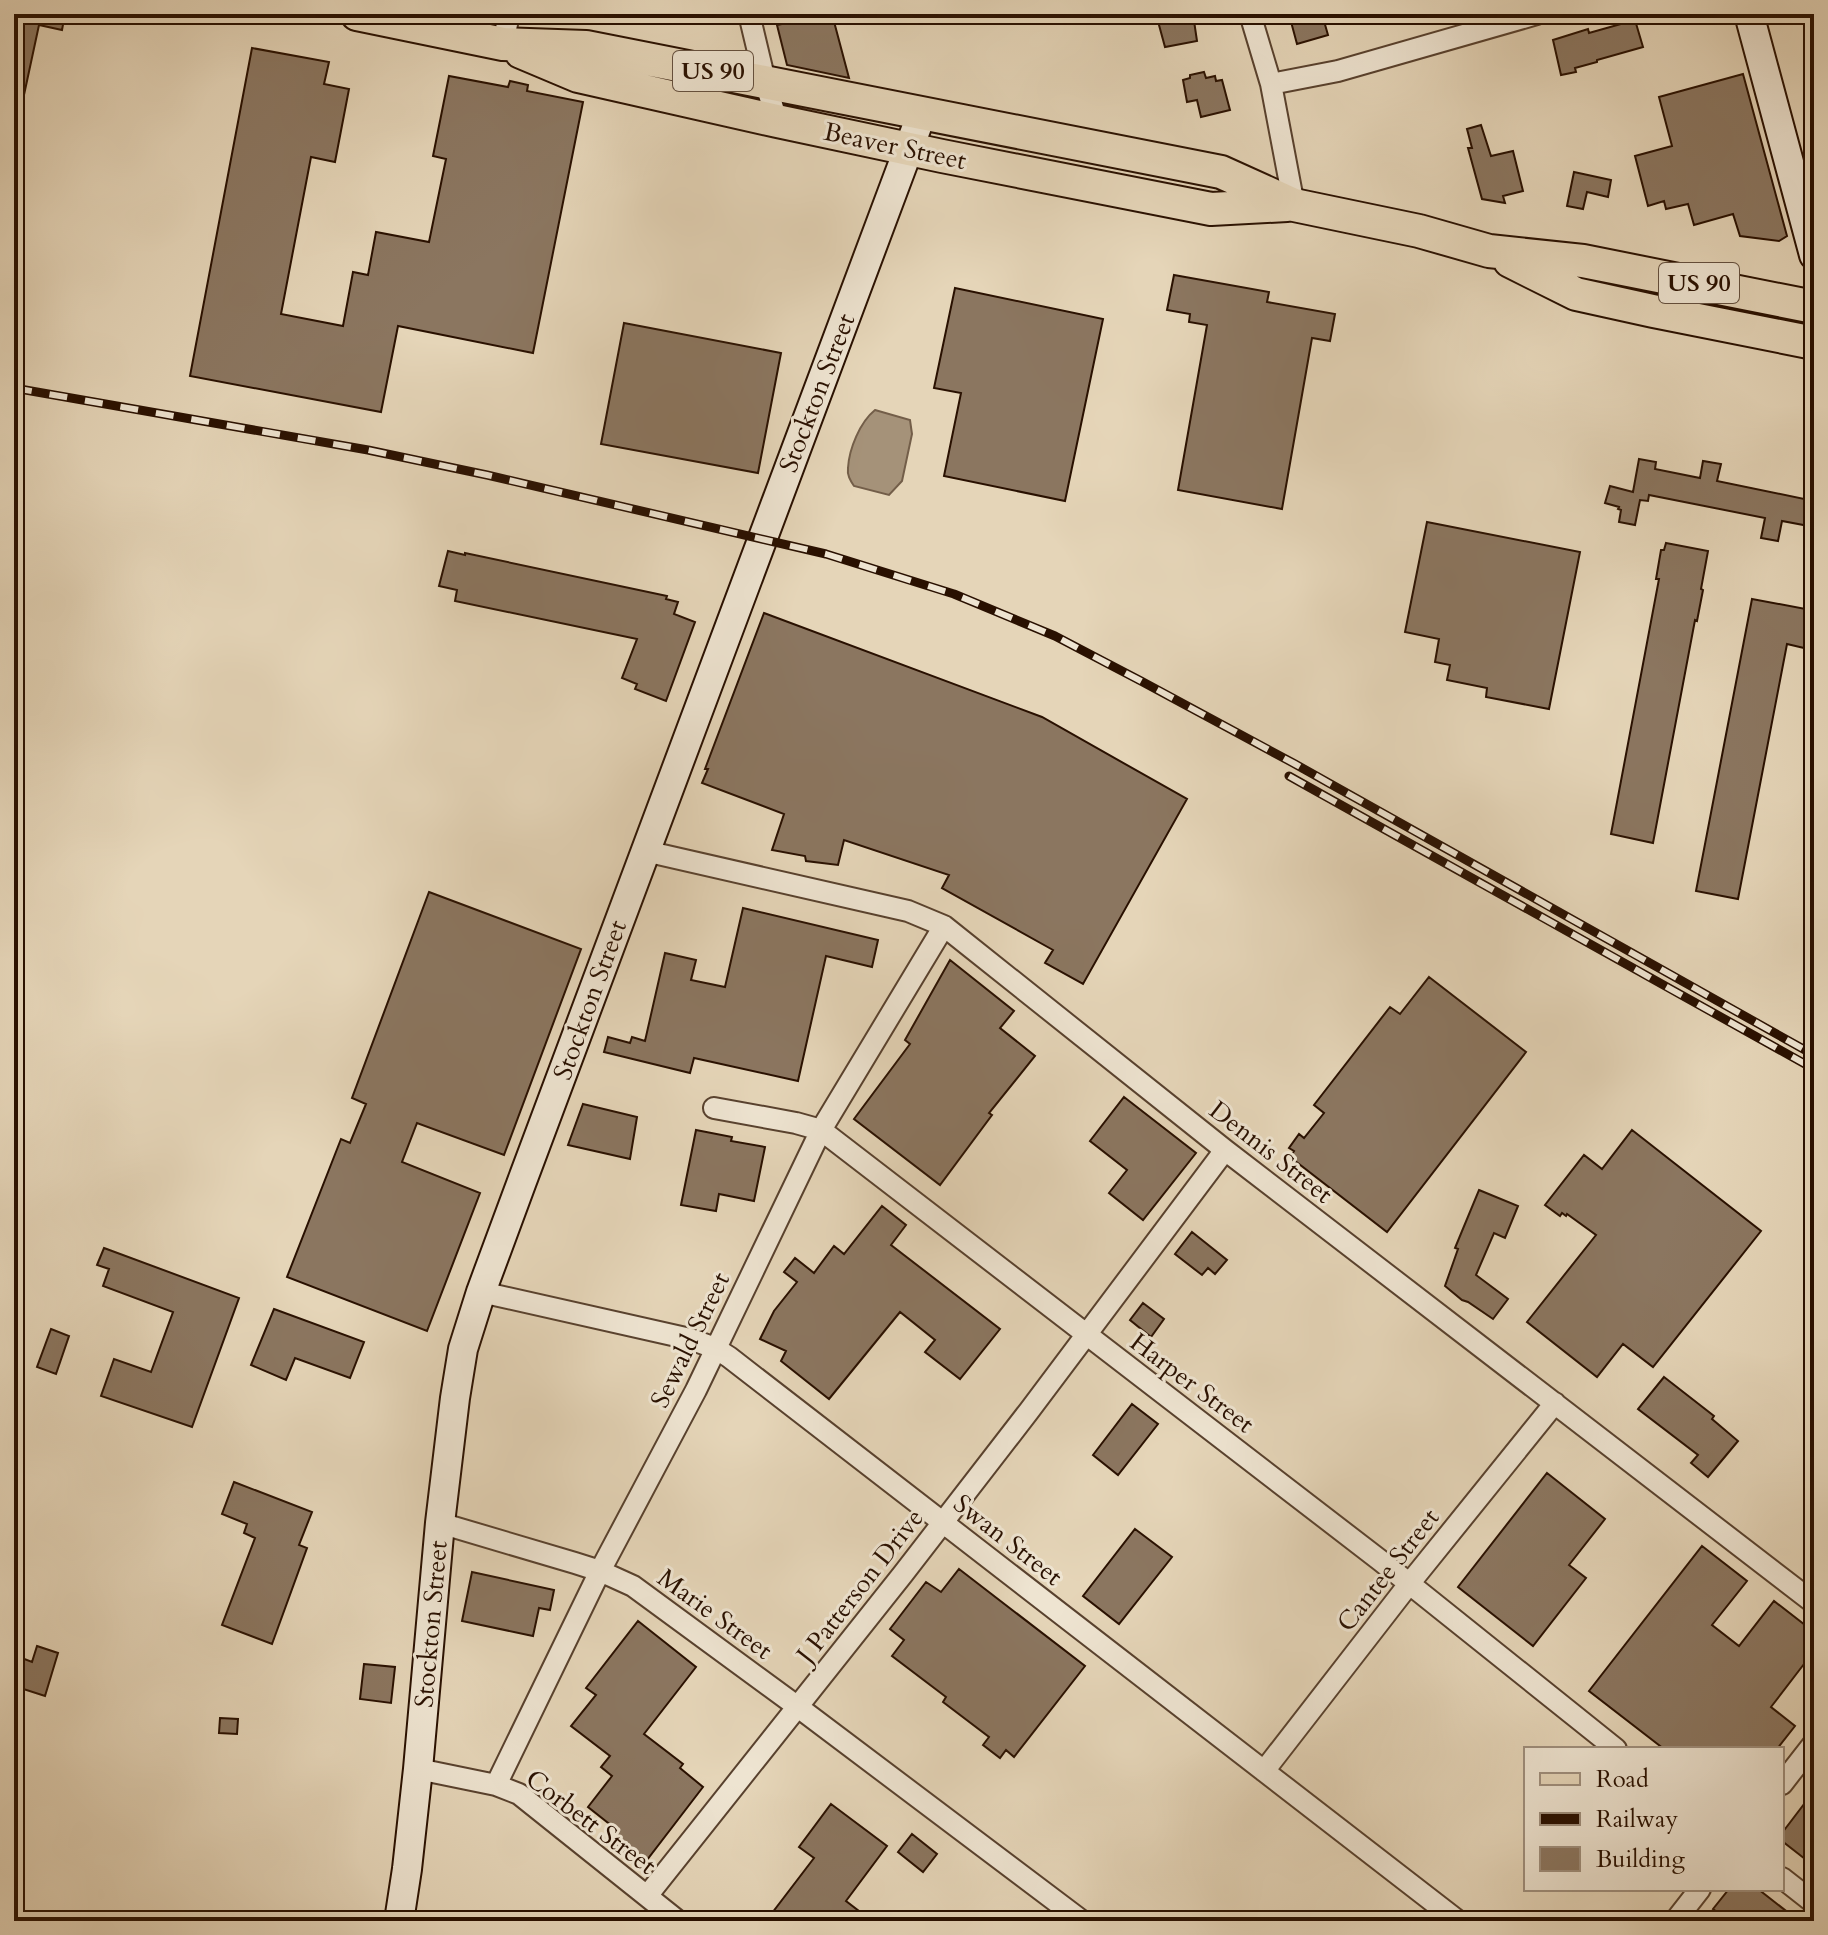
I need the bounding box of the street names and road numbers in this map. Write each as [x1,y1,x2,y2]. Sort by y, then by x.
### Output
road number: US 90 [673,51,753,91]
street label: Beaver Street [821,114,969,178]
road number: US 90 [1659,263,1739,303]
street label: Stockton Street [771,308,863,478]
street label: Stockton Street [545,915,635,1085]
street label: Dennis Street [1202,1093,1340,1211]
street label: Sewald Street [642,1266,738,1414]
street label: Harper Street [1123,1325,1261,1441]
street label: Swan Street [946,1486,1070,1594]
street label: J Patterson Drive [786,1501,932,1674]
street label: Cantee Street [1329,1501,1447,1639]
street label: Stockton Street [406,1539,456,1709]
street label: Marie Street [651,1561,779,1667]
street label: Corbett Street [519,1761,663,1883]

